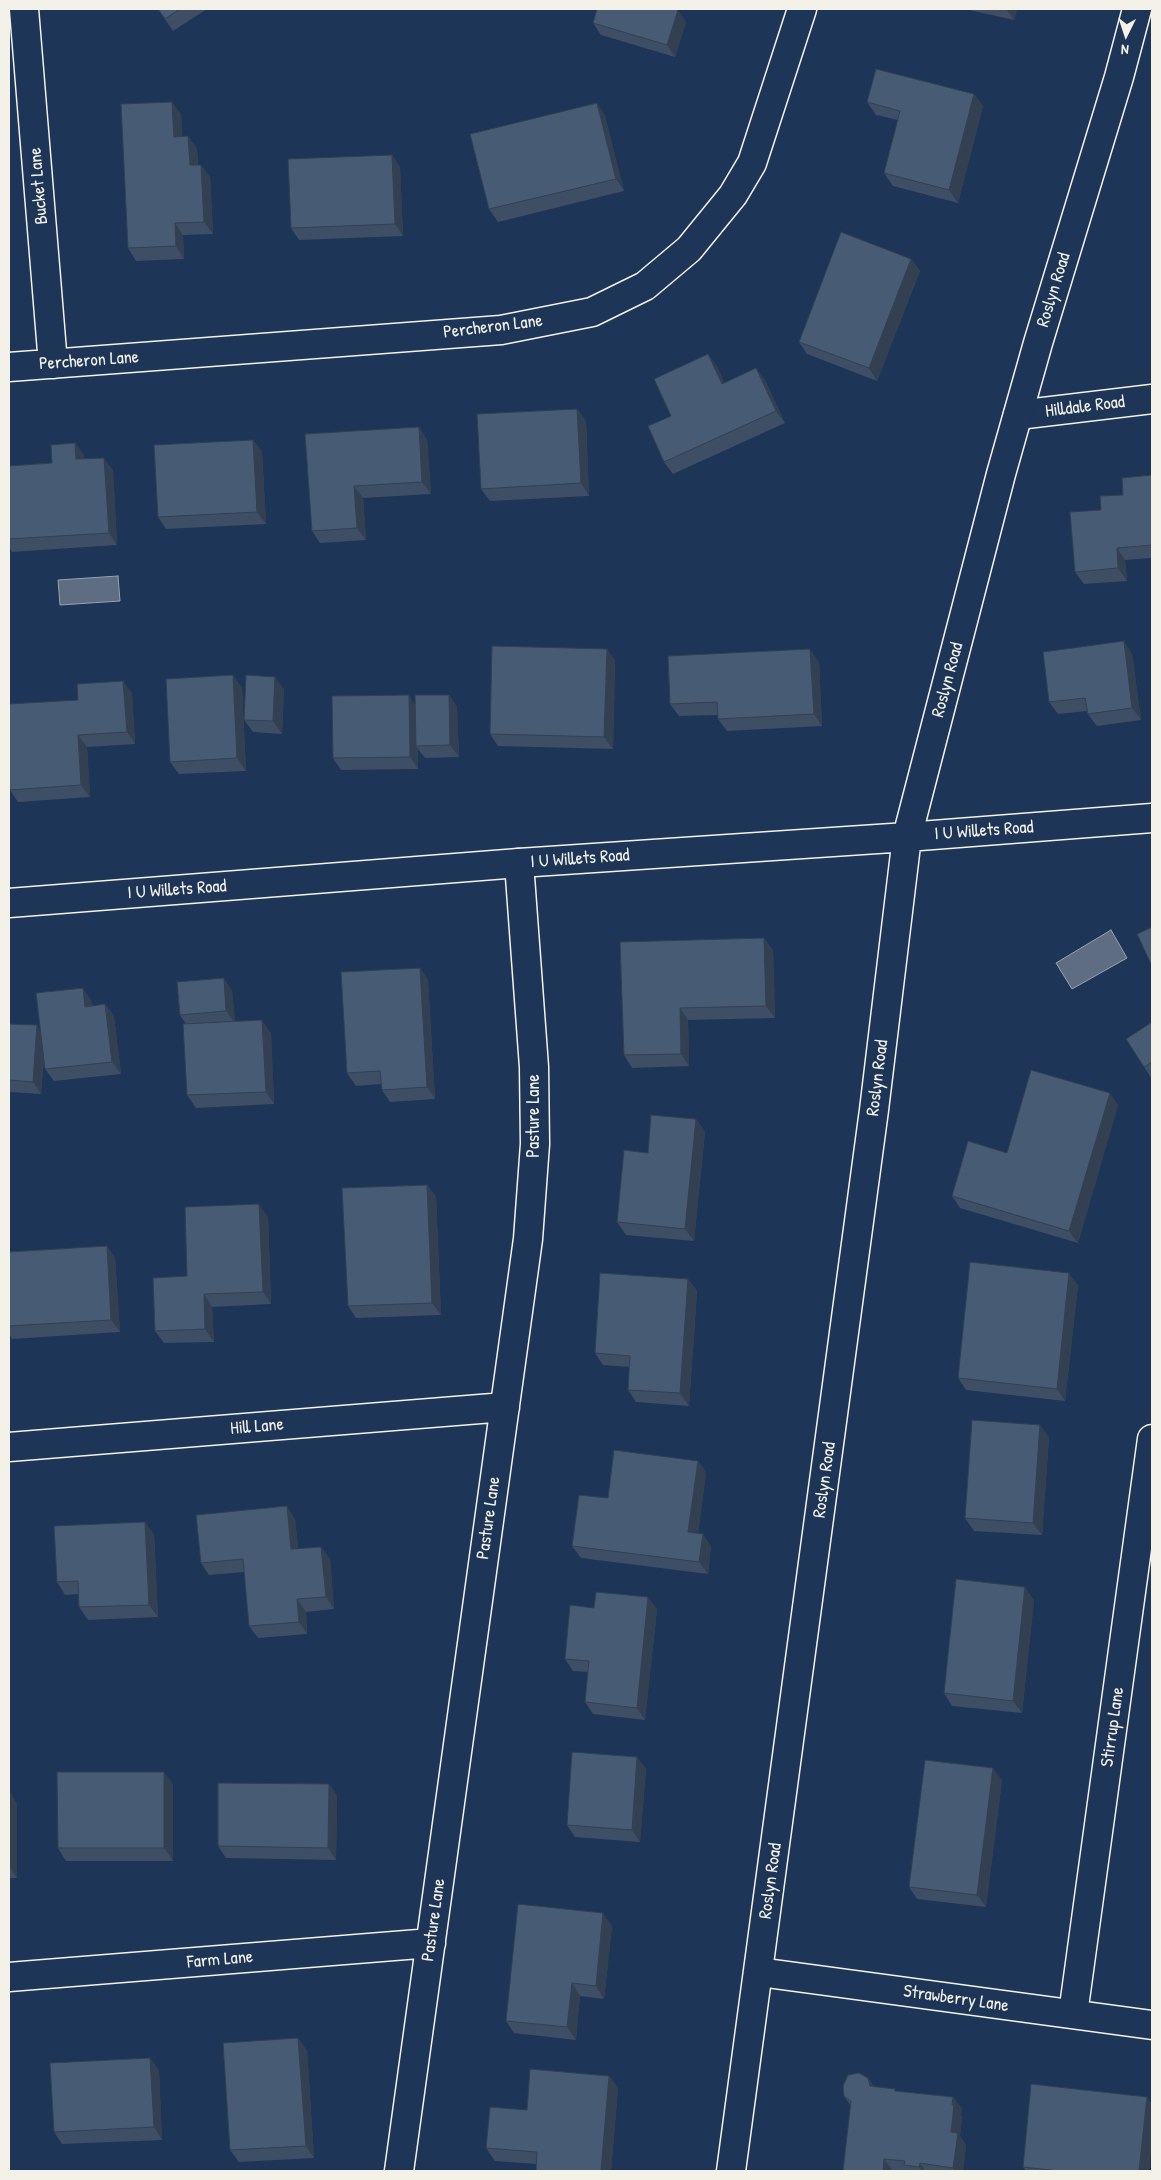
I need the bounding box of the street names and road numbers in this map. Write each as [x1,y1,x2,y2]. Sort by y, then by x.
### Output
street label: Bucket Lane [25,147,53,225]
street label: Roslyn Road [1032,250,1076,330]
street label: Percheron Lane [442,310,544,344]
street label: Percheron Lane [38,347,140,375]
street label: Hilldale Road [1044,391,1126,423]
street label: Roslyn Road [928,640,968,720]
street label: I U Willets Road [934,817,1034,845]
street label: I U Willets Road [530,845,630,873]
street label: I U Willets Road [127,876,227,904]
street label: Roslyn Road [863,1039,893,1117]
street label: Pasture Lane [523,1074,545,1158]
street label: Hill Lane [229,1414,285,1440]
street label: Roslyn Road [809,1441,841,1519]
street label: Pasture Lane [473,1475,505,1561]
street label: Stirrup Lane [1097,1686,1129,1768]
street label: Roslyn Road [755,1842,787,1920]
street label: Pasture Lane [418,1877,450,1963]
street label: Farm Lane [186,1946,254,1974]
street label: Strawberry Lane [902,1981,1010,2017]

